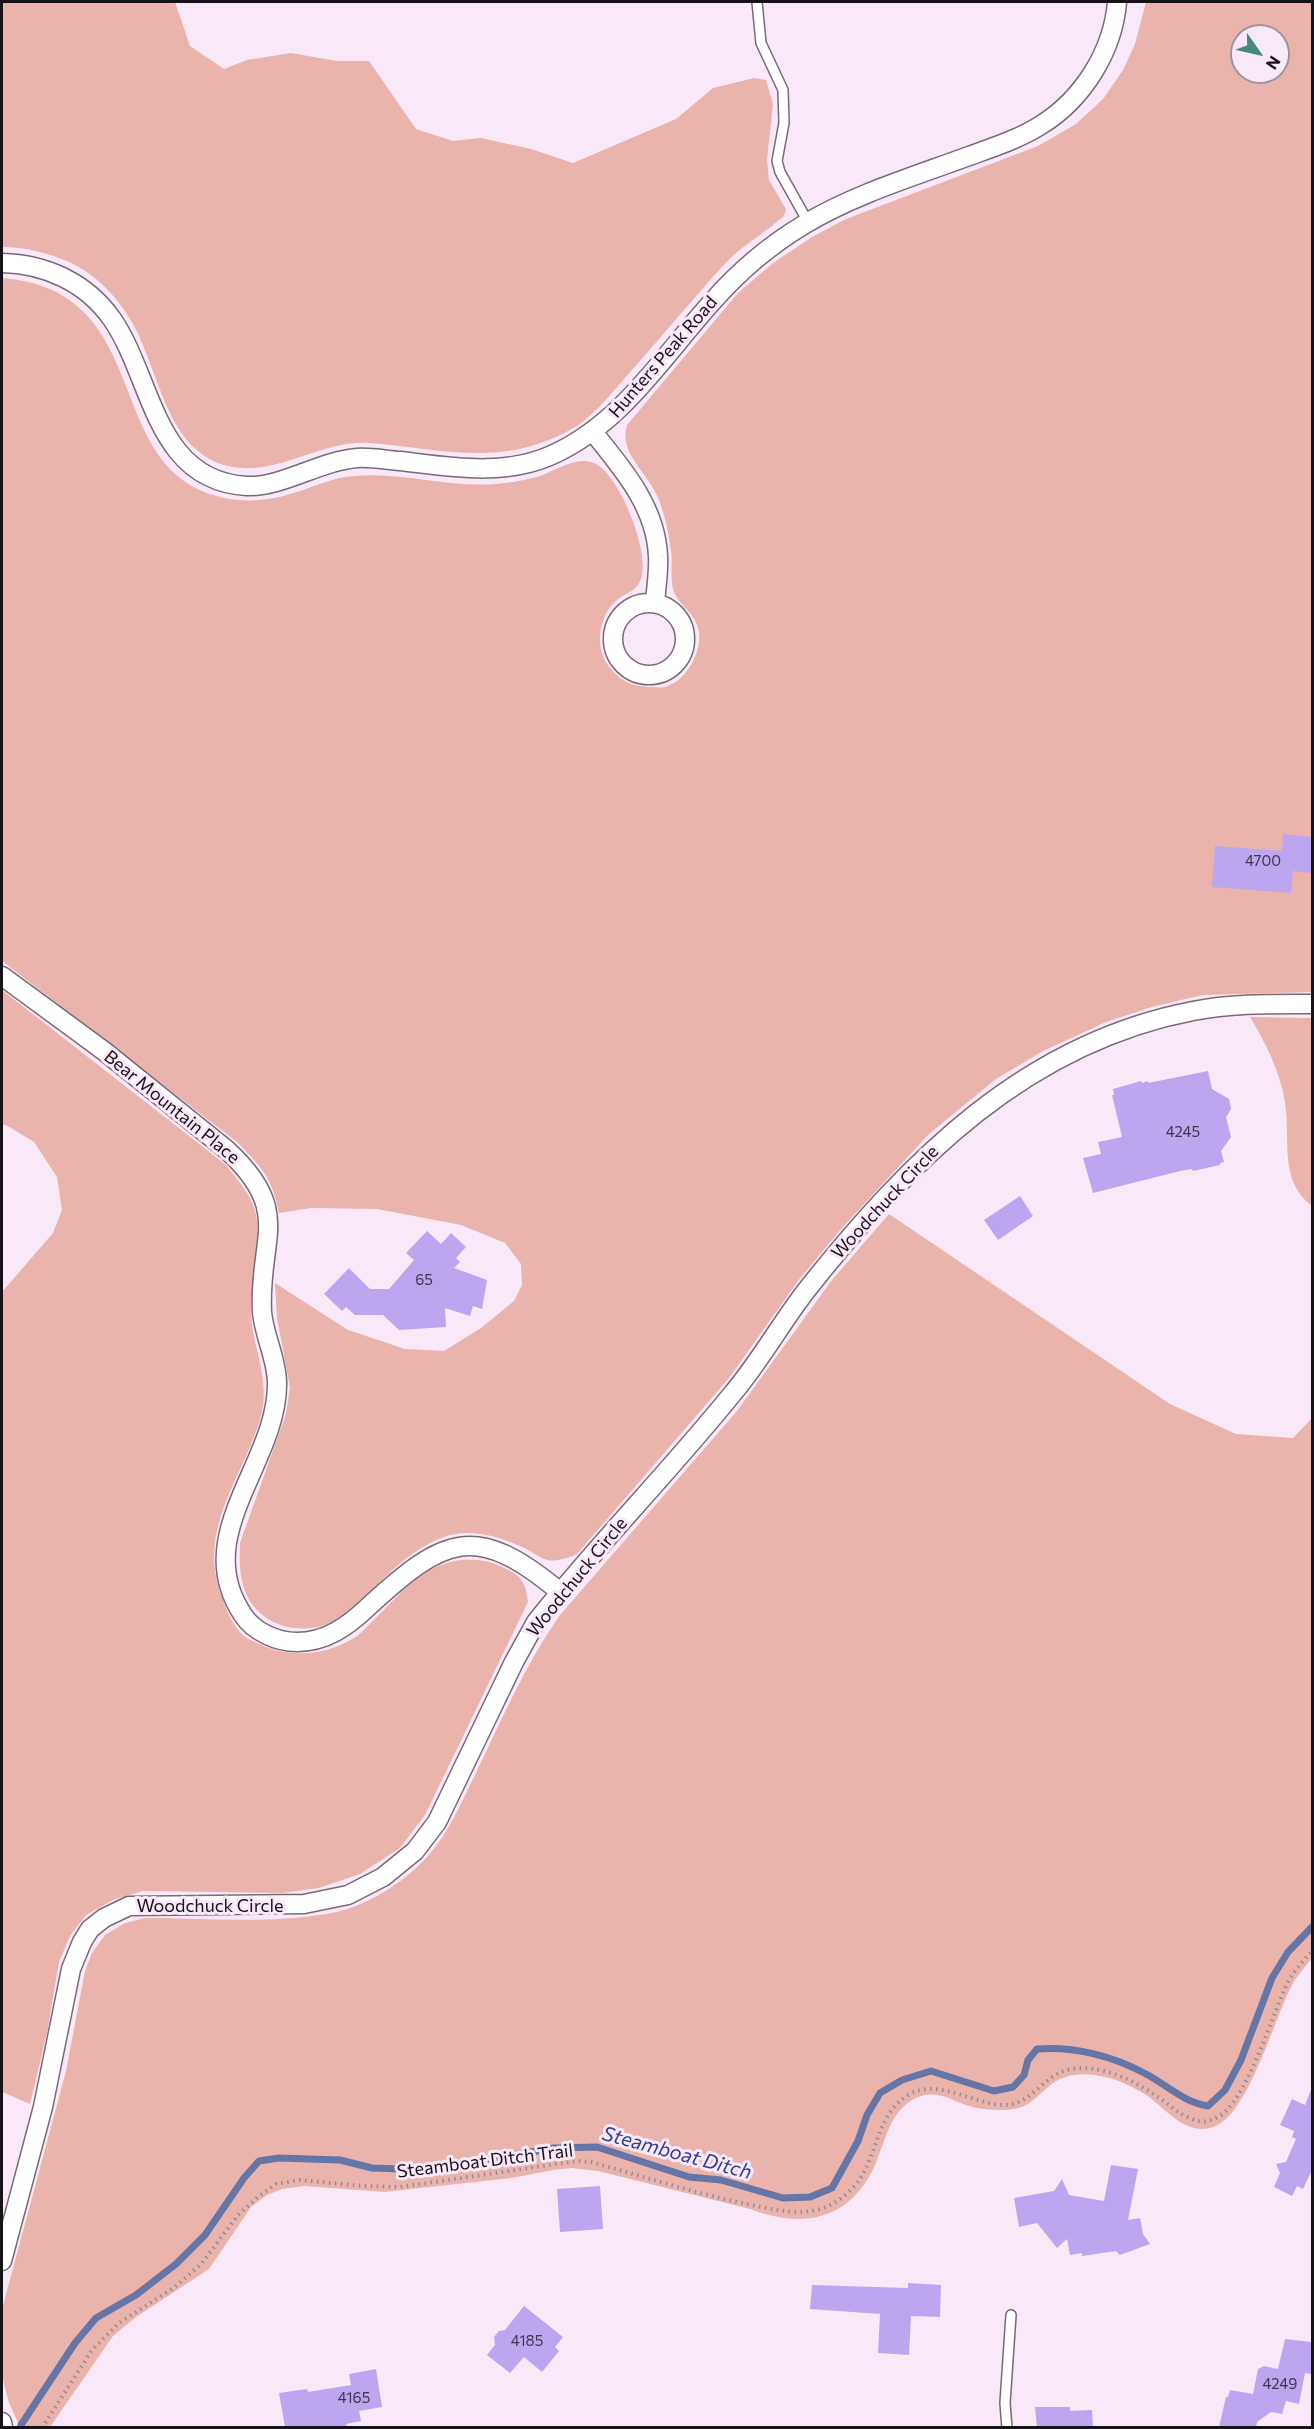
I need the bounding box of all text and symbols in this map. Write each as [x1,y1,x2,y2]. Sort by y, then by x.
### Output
north arrow [1230,24,1290,84]
text: N [1262,53,1285,74]
street label: Hunters Peak Road [604,292,722,422]
house number: 4700 [1245,852,1281,870]
street label: Bear Mountain Place [100,1046,244,1168]
house number: 4245 [1166,1123,1200,1141]
street label: Woodchuck Circle [827,1141,943,1263]
house number: 65 [415,1271,433,1289]
street label: Woodchuck Circle [522,1513,632,1641]
street label: Woodchuck Circle [136,1895,284,1917]
water label: Steamboat Ditch [600,2122,754,2184]
street label: Steamboat Ditch Trail [396,2139,574,2183]
house number: 4185 [511,2332,543,2350]
house number: 4249 [1263,2375,1297,2393]
house number: 4165 [338,2389,370,2407]

